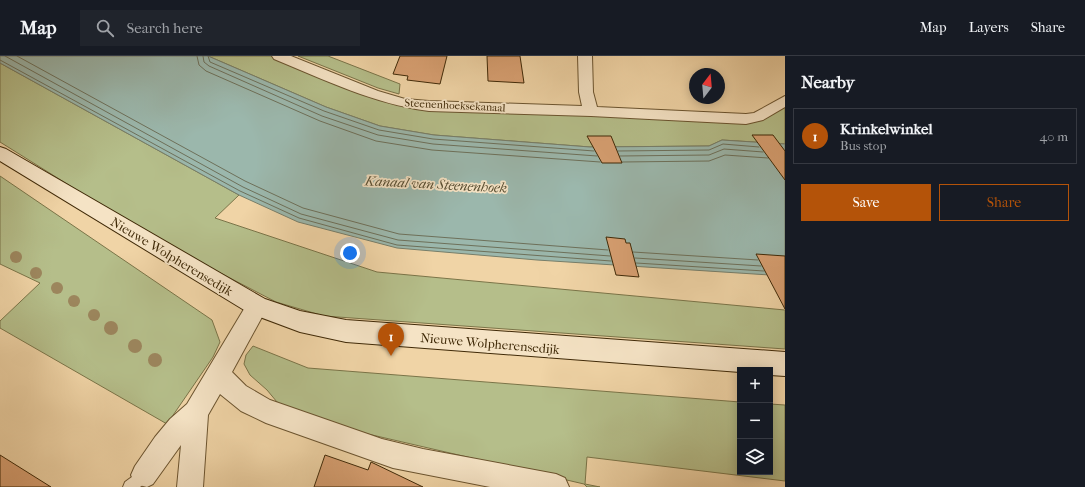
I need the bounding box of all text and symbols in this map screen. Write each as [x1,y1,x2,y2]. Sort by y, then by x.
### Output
search box [80,10,360,46]
text: Map [20,17,56,39]
icon: search [94,17,116,39]
text: Search here [126,19,203,37]
text: Map [920,19,947,36]
text: Layers [969,19,1009,36]
text: Share [1031,19,1065,36]
north arrow [689,68,725,104]
text: Nearby [801,72,855,92]
street label: Steenenhoeksekanaal [404,96,506,115]
text: Krinkelwinkel [840,120,933,138]
text: 1 [813,129,817,144]
text: 40 m [1040,129,1068,144]
text: Bus stop [840,138,886,153]
water label: Kanaal van Steenenhoek [363,172,507,197]
button: Save [801,184,931,221]
button: Share [939,184,1069,221]
street label: Nieuwe Wolpherensedijk [108,214,236,299]
your location [340,243,360,263]
pin: 1 [378,323,404,356]
street label: Nieuwe Wolpherensedijk [420,330,561,357]
map controls [737,367,773,475]
button: + [737,367,773,403]
button: − [737,403,773,439]
button: layers [737,439,773,475]

